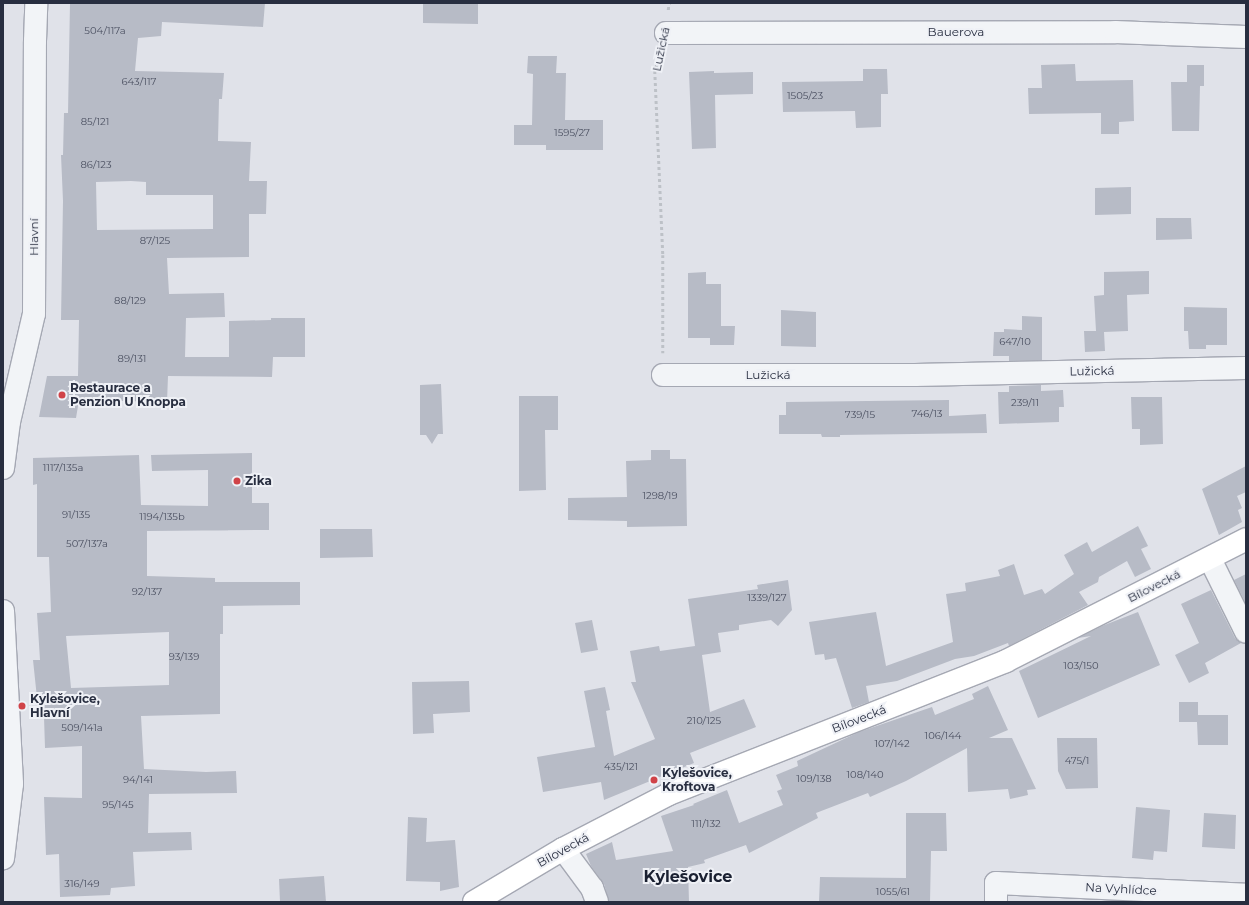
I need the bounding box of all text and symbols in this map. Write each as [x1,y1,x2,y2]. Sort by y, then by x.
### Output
house number: 504/117a [84,25,126,37]
street label: Lužická [649,25,673,73]
street label: Bauerova [928,25,984,39]
house number: 643/117 [122,76,156,88]
house number: 1505/23 [787,90,823,102]
house number: 85/121 [81,116,109,128]
house number: 1595/27 [554,127,590,139]
house number: 86/123 [80,159,112,171]
street label: Hlavní [27,218,41,256]
house number: 87/125 [140,235,170,247]
house number: 88/129 [114,295,146,307]
house number: 647/10 [999,336,1031,348]
house number: 89/131 [118,353,146,365]
street label: Lužická [1069,363,1115,379]
street label: Lužická [745,368,791,382]
place label: Restaurace a Penzion U Knoppa [70,381,186,409]
marker: Restaurace a Penzion U Knoppa [57,390,67,400]
house number: 239/11 [1011,397,1039,409]
house number: 746/13 [912,408,942,420]
house number: 739/15 [845,409,875,421]
house number: 1117/135a [43,462,83,474]
place label: Zika [245,474,272,488]
marker: Zika [232,476,242,486]
house number: 1298/19 [642,490,678,502]
house number: 91/135 [62,509,90,521]
house number: 1194/135b [139,511,185,523]
house number: 507/137a [66,538,108,550]
street label: Bílovecká [1125,567,1183,605]
house number: 92/137 [132,586,162,598]
house number: 1339/127 [747,592,787,604]
house number: 93/139 [169,651,199,663]
house number: 103/150 [1063,660,1099,672]
place label: Kylešovice, Hlavní [30,692,100,720]
marker: Kylešovice, Hlavní [17,701,27,711]
street label: Bílovecká [830,702,888,736]
house number: 210/125 [687,715,721,727]
house number: 509/141a [61,722,103,734]
house number: 106/144 [925,730,961,742]
house number: 107/142 [874,738,910,750]
house number: 475/1 [1065,755,1089,767]
house number: 435/121 [604,761,638,773]
place label: Kylešovice, Kroftova [662,766,732,794]
house number: 108/140 [846,769,884,781]
house number: 109/138 [796,773,832,785]
house number: 94/141 [123,774,153,786]
marker: Kylešovice, Kroftova [649,775,659,785]
house number: 95/145 [102,799,134,811]
house number: 111/132 [691,818,721,830]
street label: Bílovecká [534,830,592,870]
district label: Kylešovice [644,867,732,887]
house number: 316/149 [64,878,100,890]
street label: Na Vyhlídce [1085,880,1157,898]
house number: 1055/61 [876,886,910,898]

